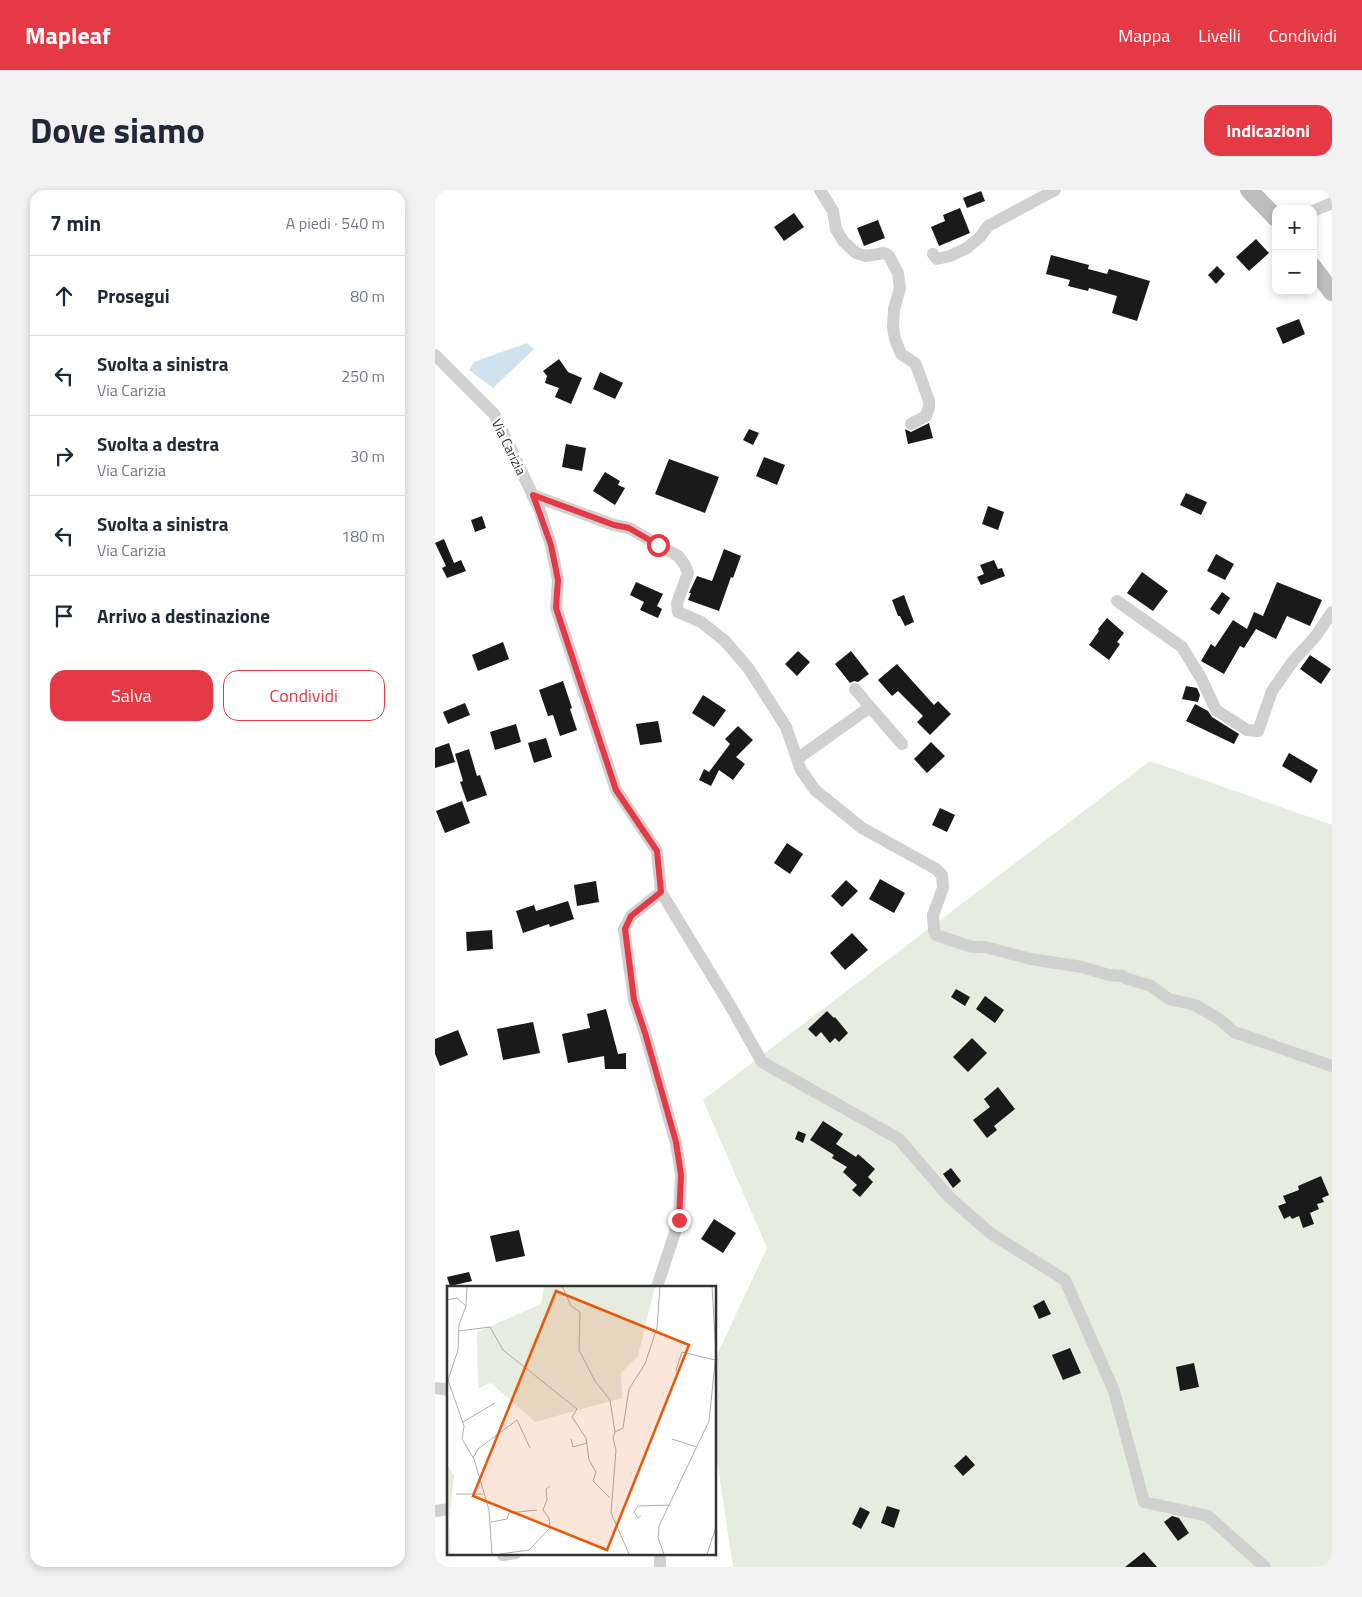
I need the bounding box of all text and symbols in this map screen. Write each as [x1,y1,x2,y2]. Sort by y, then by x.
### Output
text: Mapleaf [25,17,110,53]
text: Mappa [1118,22,1170,49]
text: Livelli [1198,22,1241,49]
text: Condividi [1269,22,1337,49]
text: Dove siamo [30,103,205,157]
button: Indicazioni [1204,105,1332,156]
map controls [1272,205,1317,295]
button: + [1272,205,1317,250]
text: 7 min [50,207,101,239]
text: A piedi · 540 m [286,211,385,235]
button: − [1272,250,1317,295]
text: Prosegui [97,281,170,310]
icon: ahead [50,282,78,310]
text: 80 m [350,284,385,308]
text: Svolta a sinistra [97,349,228,378]
icon: left [50,362,78,390]
text: 250 m [341,364,385,388]
text: Via Carizia [97,378,166,402]
street label: Via Carizia [487,415,532,478]
text: Svolta a destra [97,429,219,458]
icon: right [50,442,78,470]
text: 30 m [350,444,385,468]
text: Via Carizia [97,458,166,482]
text: Svolta a sinistra [97,509,228,538]
icon: left [50,522,78,550]
text: 180 m [341,524,385,548]
route start [647,534,670,557]
text: Via Carizia [97,538,166,562]
text: Arrivo a destinazione [97,601,270,630]
icon: arrive [50,602,78,630]
button: Salva [50,670,213,721]
button: Condividi [223,670,385,721]
route end [668,1209,691,1232]
inset map [447,1286,716,1554]

